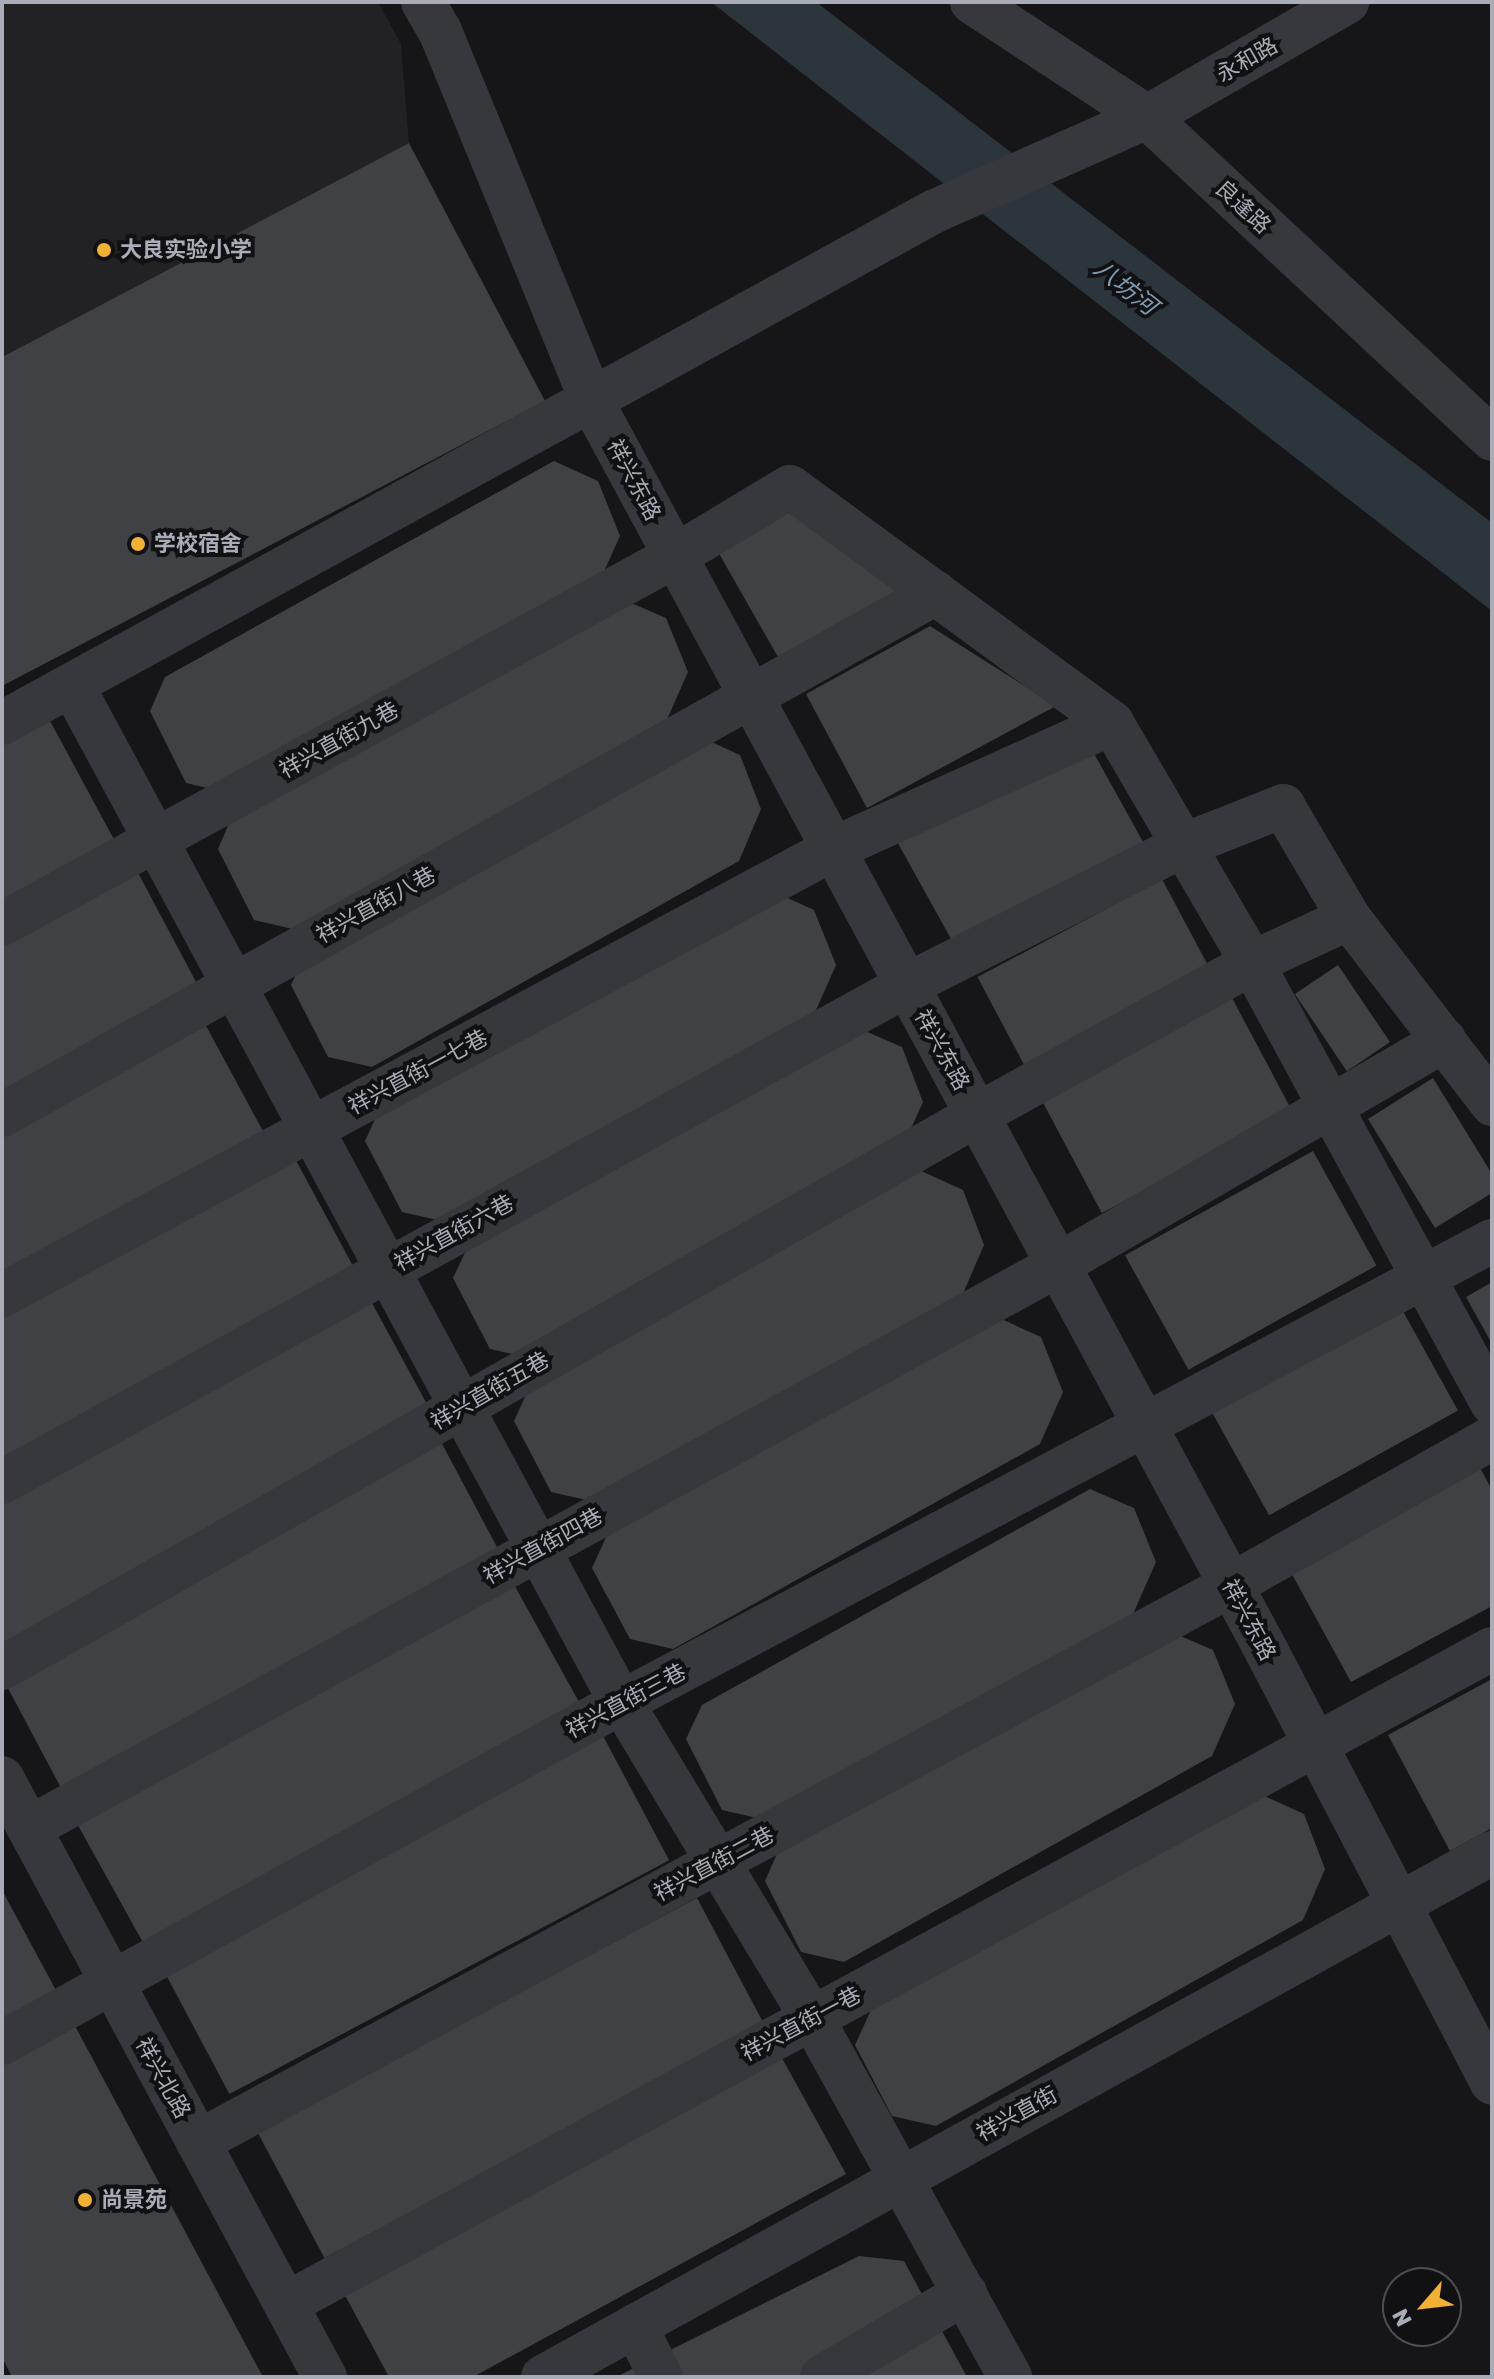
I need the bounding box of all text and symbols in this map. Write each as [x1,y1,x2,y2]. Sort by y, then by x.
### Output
street label: 永和路 [1212,32,1282,88]
street label: 良逢路 [1210,175,1276,239]
place label: 大良实验小学 [120,237,252,263]
marker: 大良实验小学 [95,241,113,259]
water label: 八坊河 [1088,254,1162,322]
street label: 祥兴东路 [602,435,666,525]
place label: 学校宿舍 [154,531,242,557]
marker: 学校宿舍 [129,535,147,553]
street label: 祥兴直街九巷 [275,696,403,784]
street label: 祥兴直街八巷 [312,861,440,949]
street label: 祥兴东路 [909,1005,975,1095]
street label: 祥兴直街一七巷 [344,1024,492,1120]
street label: 祥兴直街六巷 [390,1189,518,1277]
street label: 祥兴直街五巷 [426,1347,554,1435]
street label: 祥兴直街四巷 [479,1502,607,1590]
street label: 祥兴东路 [1217,1575,1281,1665]
street label: 祥兴直街三巷 [562,1658,690,1744]
street label: 祥兴直街二巷 [650,1821,778,1907]
street label: 祥兴直街一巷 [737,1981,865,2067]
street label: 祥兴北路 [130,2033,196,2123]
street label: 祥兴直街 [972,2081,1062,2147]
place label: 尚景苑 [101,2187,167,2213]
marker: 尚景苑 [76,2191,94,2209]
north arrow [1382,2267,1462,2347]
text: N [1387,2304,1418,2331]

